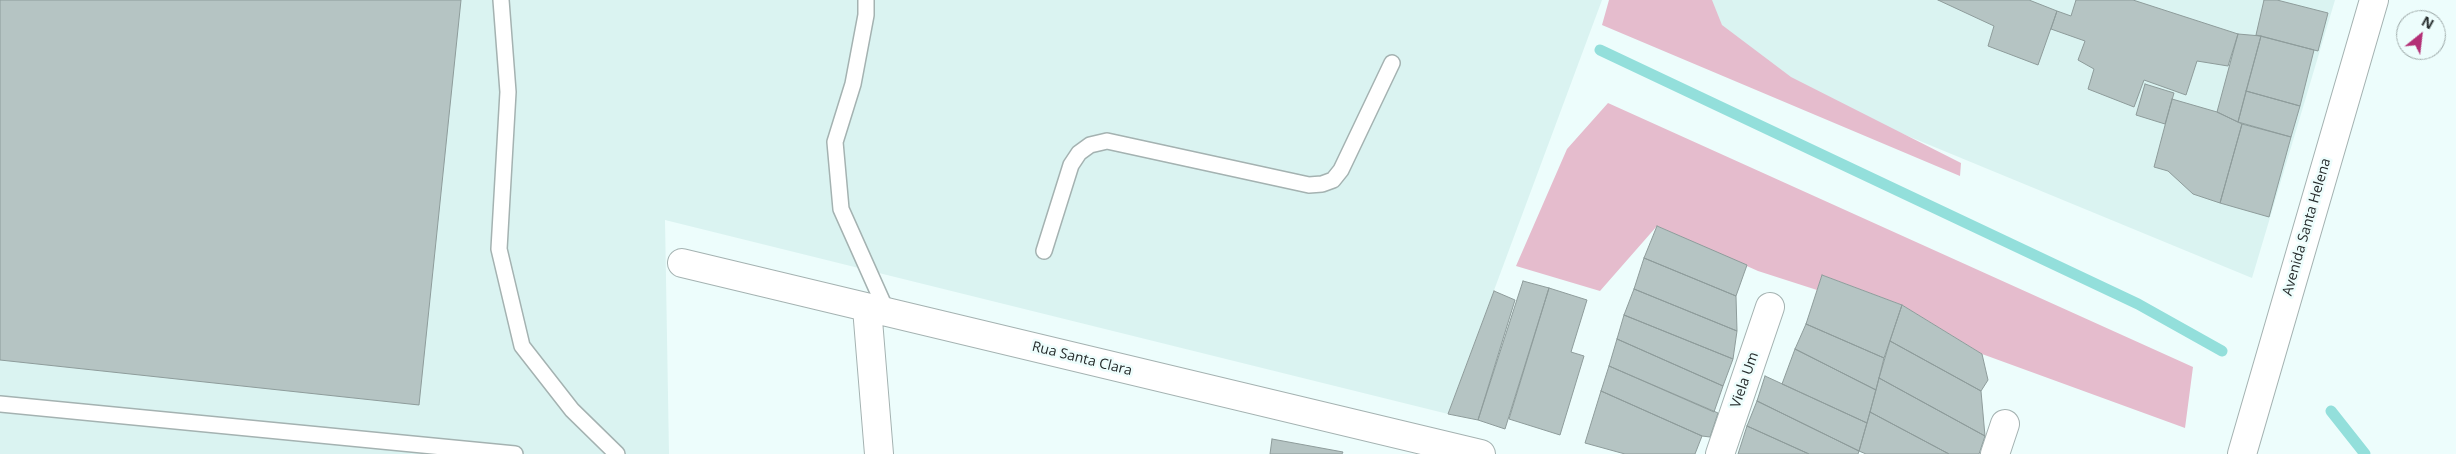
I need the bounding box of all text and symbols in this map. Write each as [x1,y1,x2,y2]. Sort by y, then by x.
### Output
north arrow [2396,10,2446,60]
text: N [2418,11,2438,33]
street label: Avenida Santa Helena [2279,156,2335,298]
street label: Rua Santa Clara [1030,338,1134,380]
street label: Viela Um [1728,350,1762,410]

